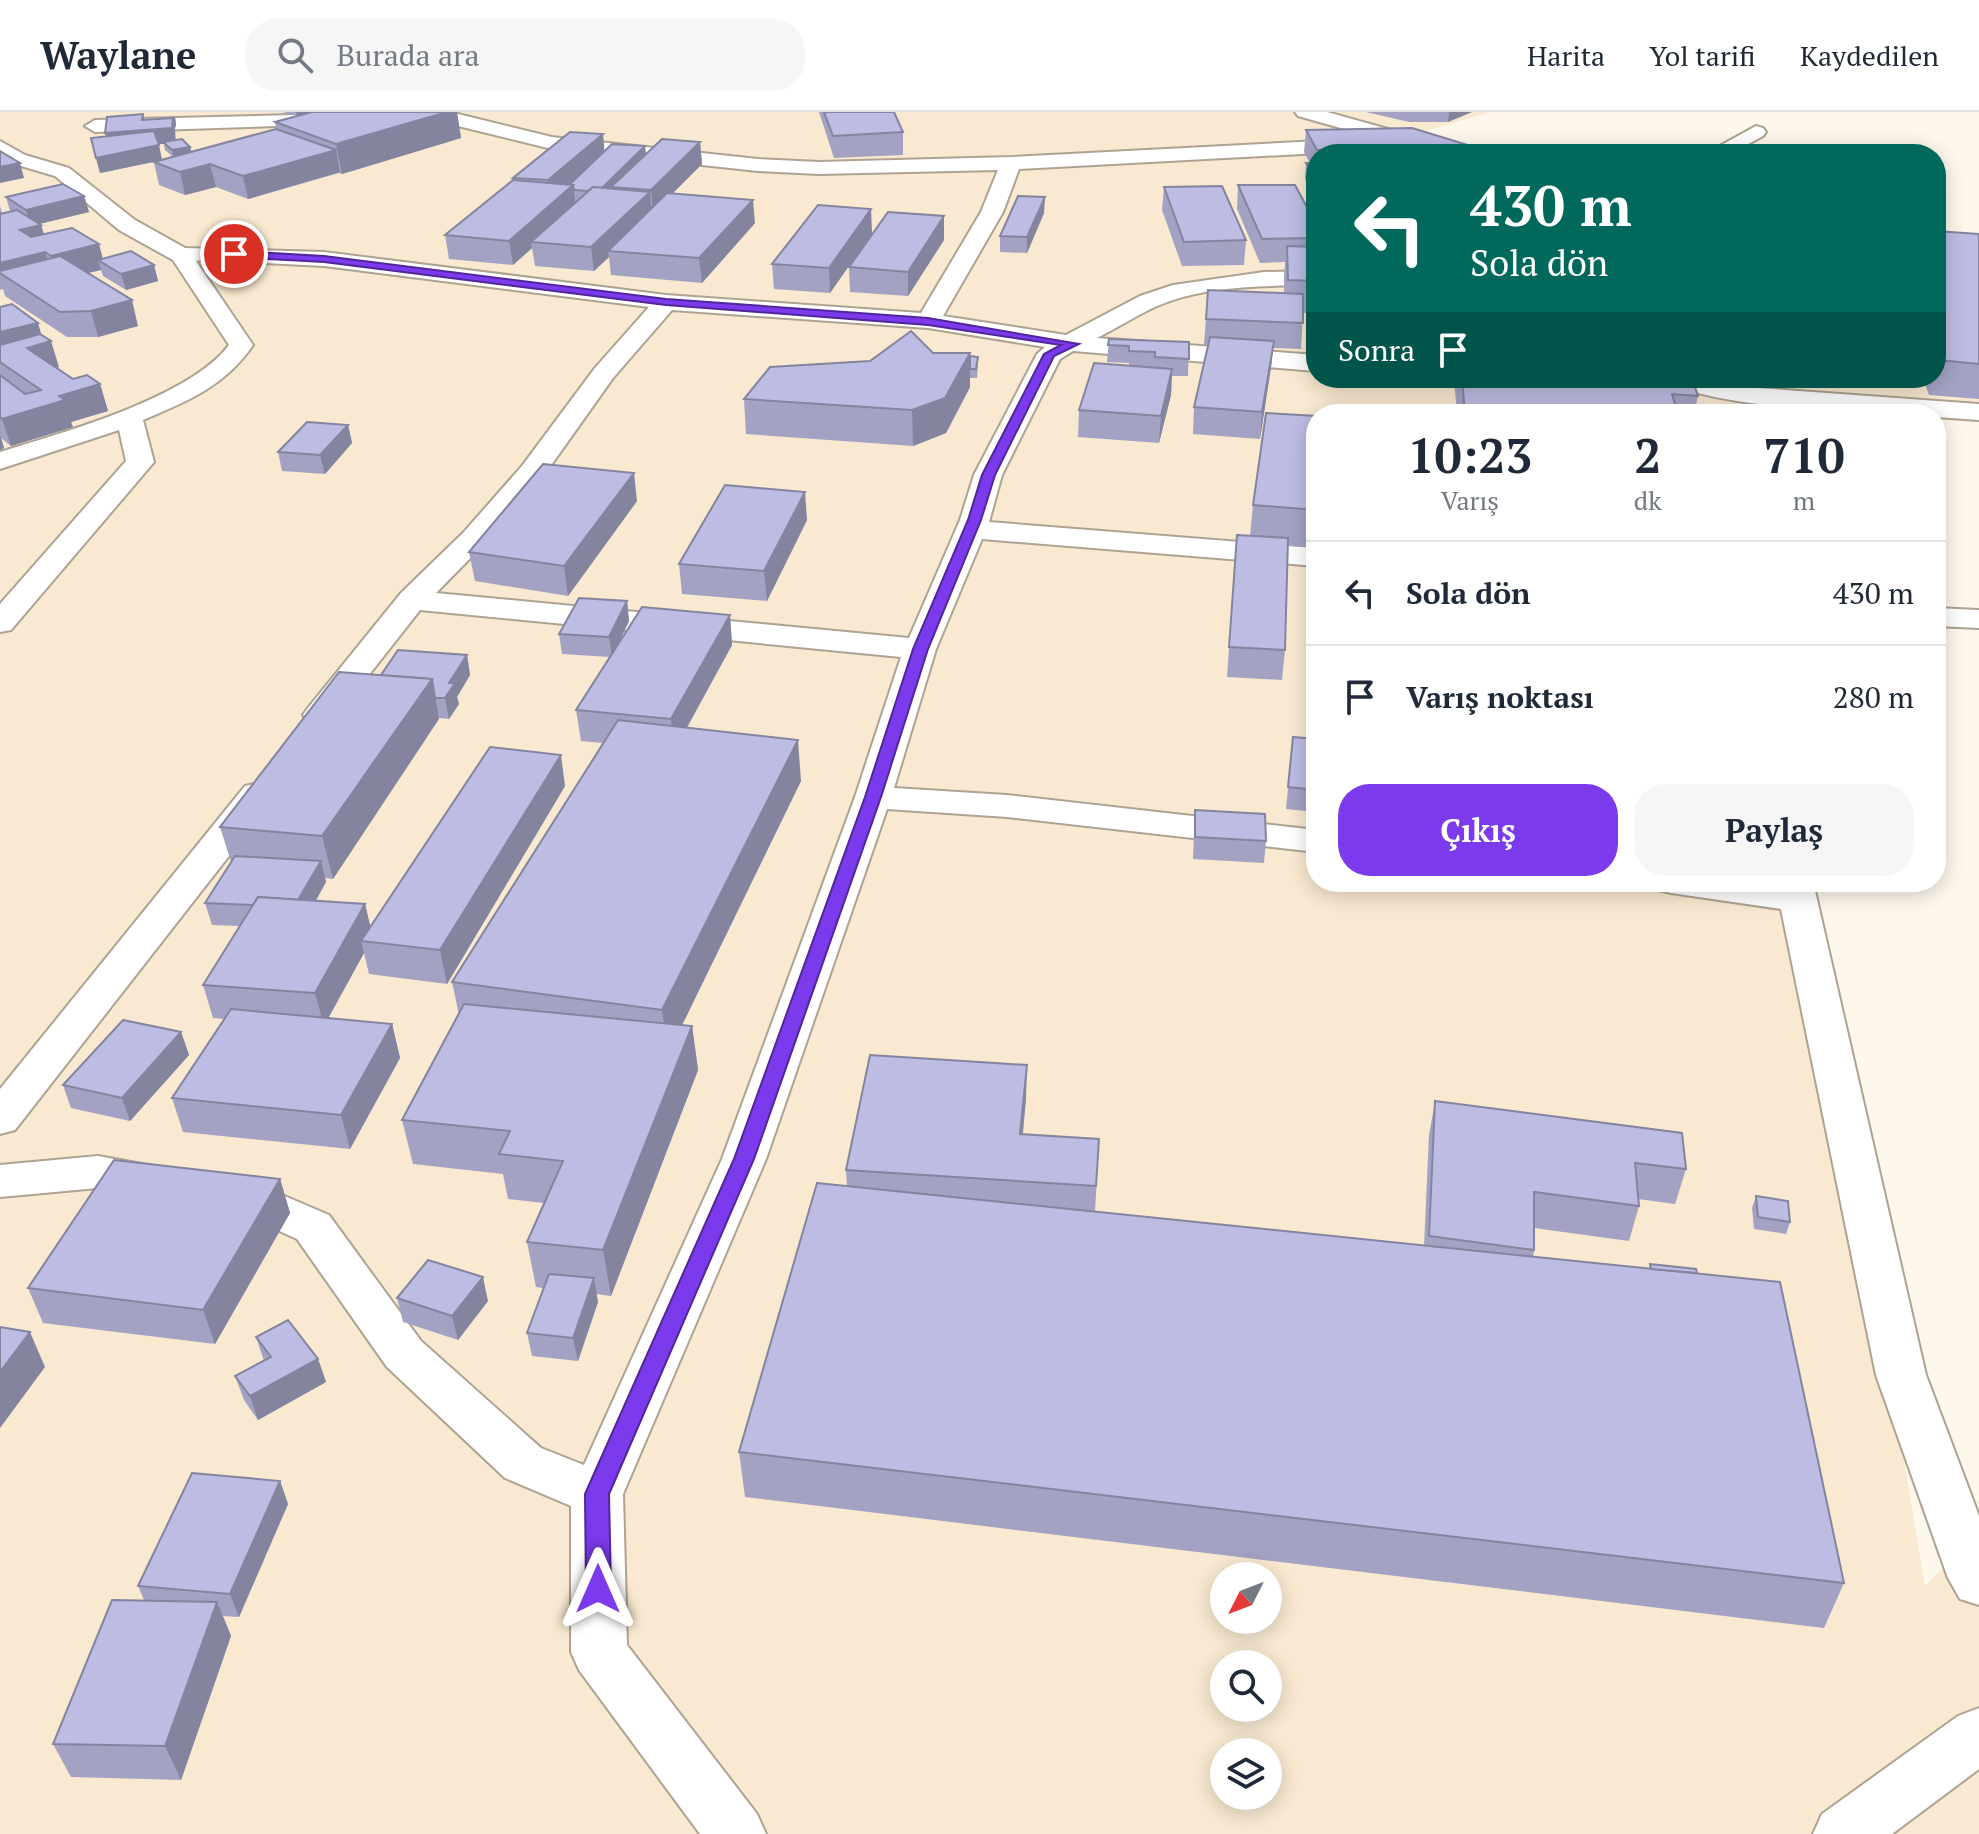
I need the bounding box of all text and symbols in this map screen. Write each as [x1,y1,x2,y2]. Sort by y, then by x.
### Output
search box [245,19,805,91]
text: Waylane [40,30,197,80]
icon: search [273,33,317,77]
text: Burada ara [337,35,480,75]
text: Harita [1527,37,1605,74]
text: Yol tarifi [1649,37,1756,74]
text: Kaydedilen [1800,37,1939,74]
text: 430 m [1470,168,1632,242]
icon: left [1338,176,1442,280]
pin [200,220,268,288]
icon: arrive [212,232,256,276]
text: Sola dön [1470,239,1608,286]
icon: arrive [1431,328,1475,372]
text: Sonra [1338,330,1415,370]
text: 10:23 [1407,423,1532,487]
text: 2 [1634,423,1661,487]
text: 710 [1763,423,1845,487]
text: Varış [1441,483,1499,517]
text: dk [1634,483,1662,517]
text: m [1793,483,1815,517]
icon: left [1338,571,1382,615]
text: Sola dön [1406,573,1530,613]
text: 430 m [1833,573,1914,613]
icon: arrive [1338,675,1382,719]
text: Varış noktası [1406,677,1594,717]
text: 280 m [1833,677,1914,717]
button: Çıkış [1338,784,1618,876]
button: Paylaş [1634,784,1914,876]
position arrow [556,1547,640,1631]
north arrow [1210,1562,1282,1634]
map controls [1210,1562,1282,1810]
button: search [1210,1650,1282,1722]
button: layers [1210,1738,1282,1810]

